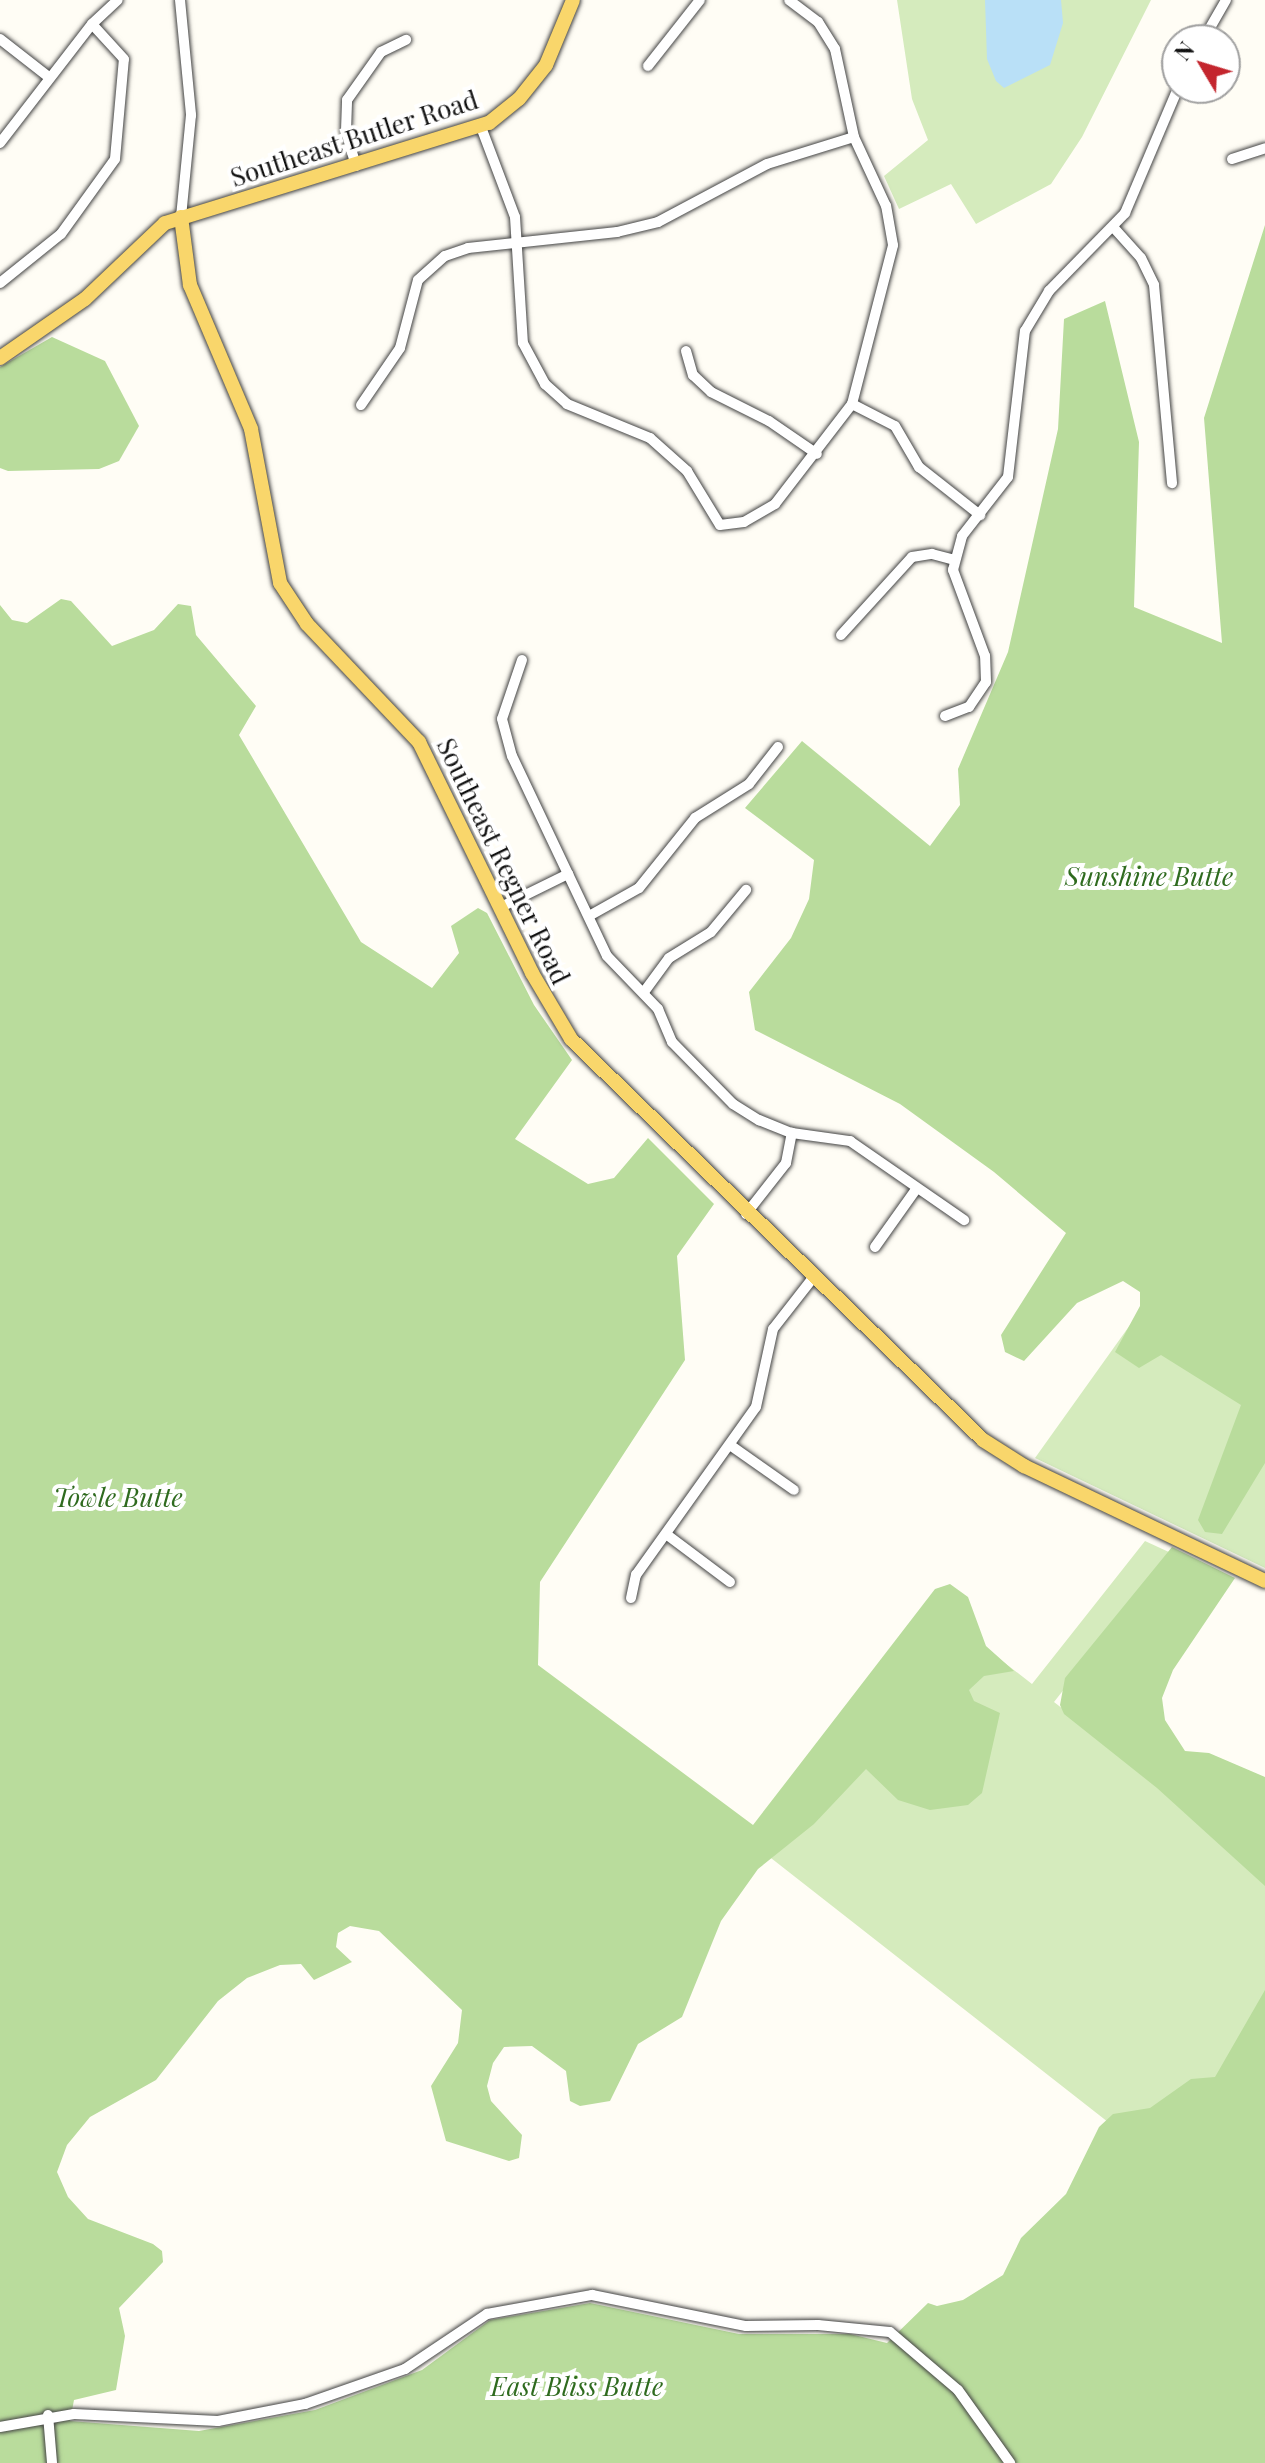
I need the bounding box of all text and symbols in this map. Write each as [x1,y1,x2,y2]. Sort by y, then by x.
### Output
north arrow [1161,24,1241,104]
text: N [1167,35,1200,66]
street label: Southeast Butler Road [226,83,482,193]
street label: Southeast Regner Road [431,732,577,990]
park label: Sunshine Butte [1065,860,1233,892]
park label: Towle Butte [53,1481,183,1513]
park label: East Bliss Butte [491,2370,663,2402]

